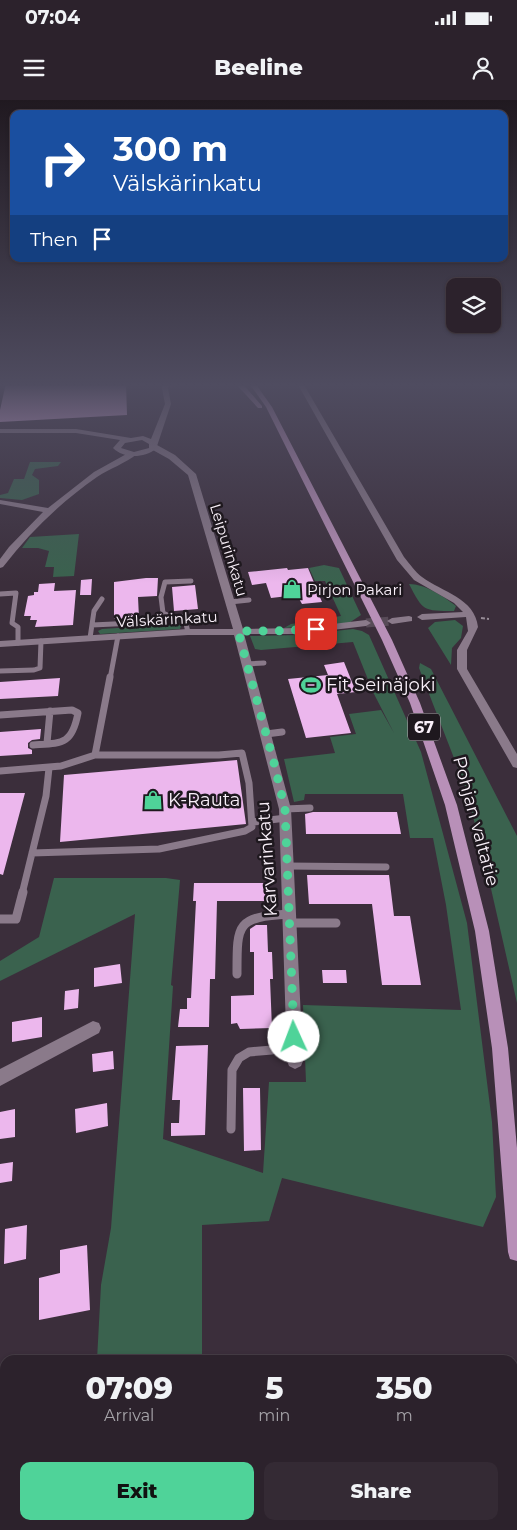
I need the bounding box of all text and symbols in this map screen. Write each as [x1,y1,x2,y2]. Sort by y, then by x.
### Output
text: 07:04 [25,6,80,29]
icon: menu [20,54,48,82]
text: Beeline [214,54,303,81]
icon: person [469,54,497,82]
text: 300 m [113,127,228,170]
icon: right [30,130,95,195]
text: Välskärinkatu [113,170,262,197]
icon: arrive [88,225,116,253]
text: Then [30,228,78,251]
map controls [446,278,501,333]
button: layers [446,278,501,333]
street label: Leipurinkatu [206,501,252,599]
shop icon: Pirjon Pakari [281,578,303,600]
place label: Pirjon Pakari [307,580,402,599]
street label: Välskärinkatu [116,607,218,631]
pin [295,608,337,650]
icon: arrive [302,615,330,643]
sports icon: Fit Seinäjoki [300,674,322,696]
place label: Fit Seinäjoki [326,674,436,696]
road number: 67 [408,714,440,740]
street label: Pohjan valtatie [448,753,504,889]
shop icon: K-Rauta [142,789,164,811]
place label: K-Rauta [168,789,240,811]
street label: Karvarinkatu [252,801,282,917]
position arrow [267,1010,319,1062]
text: 07:09 [85,1370,173,1407]
text: 5 [265,1370,284,1407]
text: 350 [376,1370,433,1407]
text: Arrival [104,1406,154,1425]
text: min [258,1406,290,1425]
text: m [396,1406,413,1425]
button: Exit [20,1462,254,1520]
button: Share [264,1462,498,1520]

